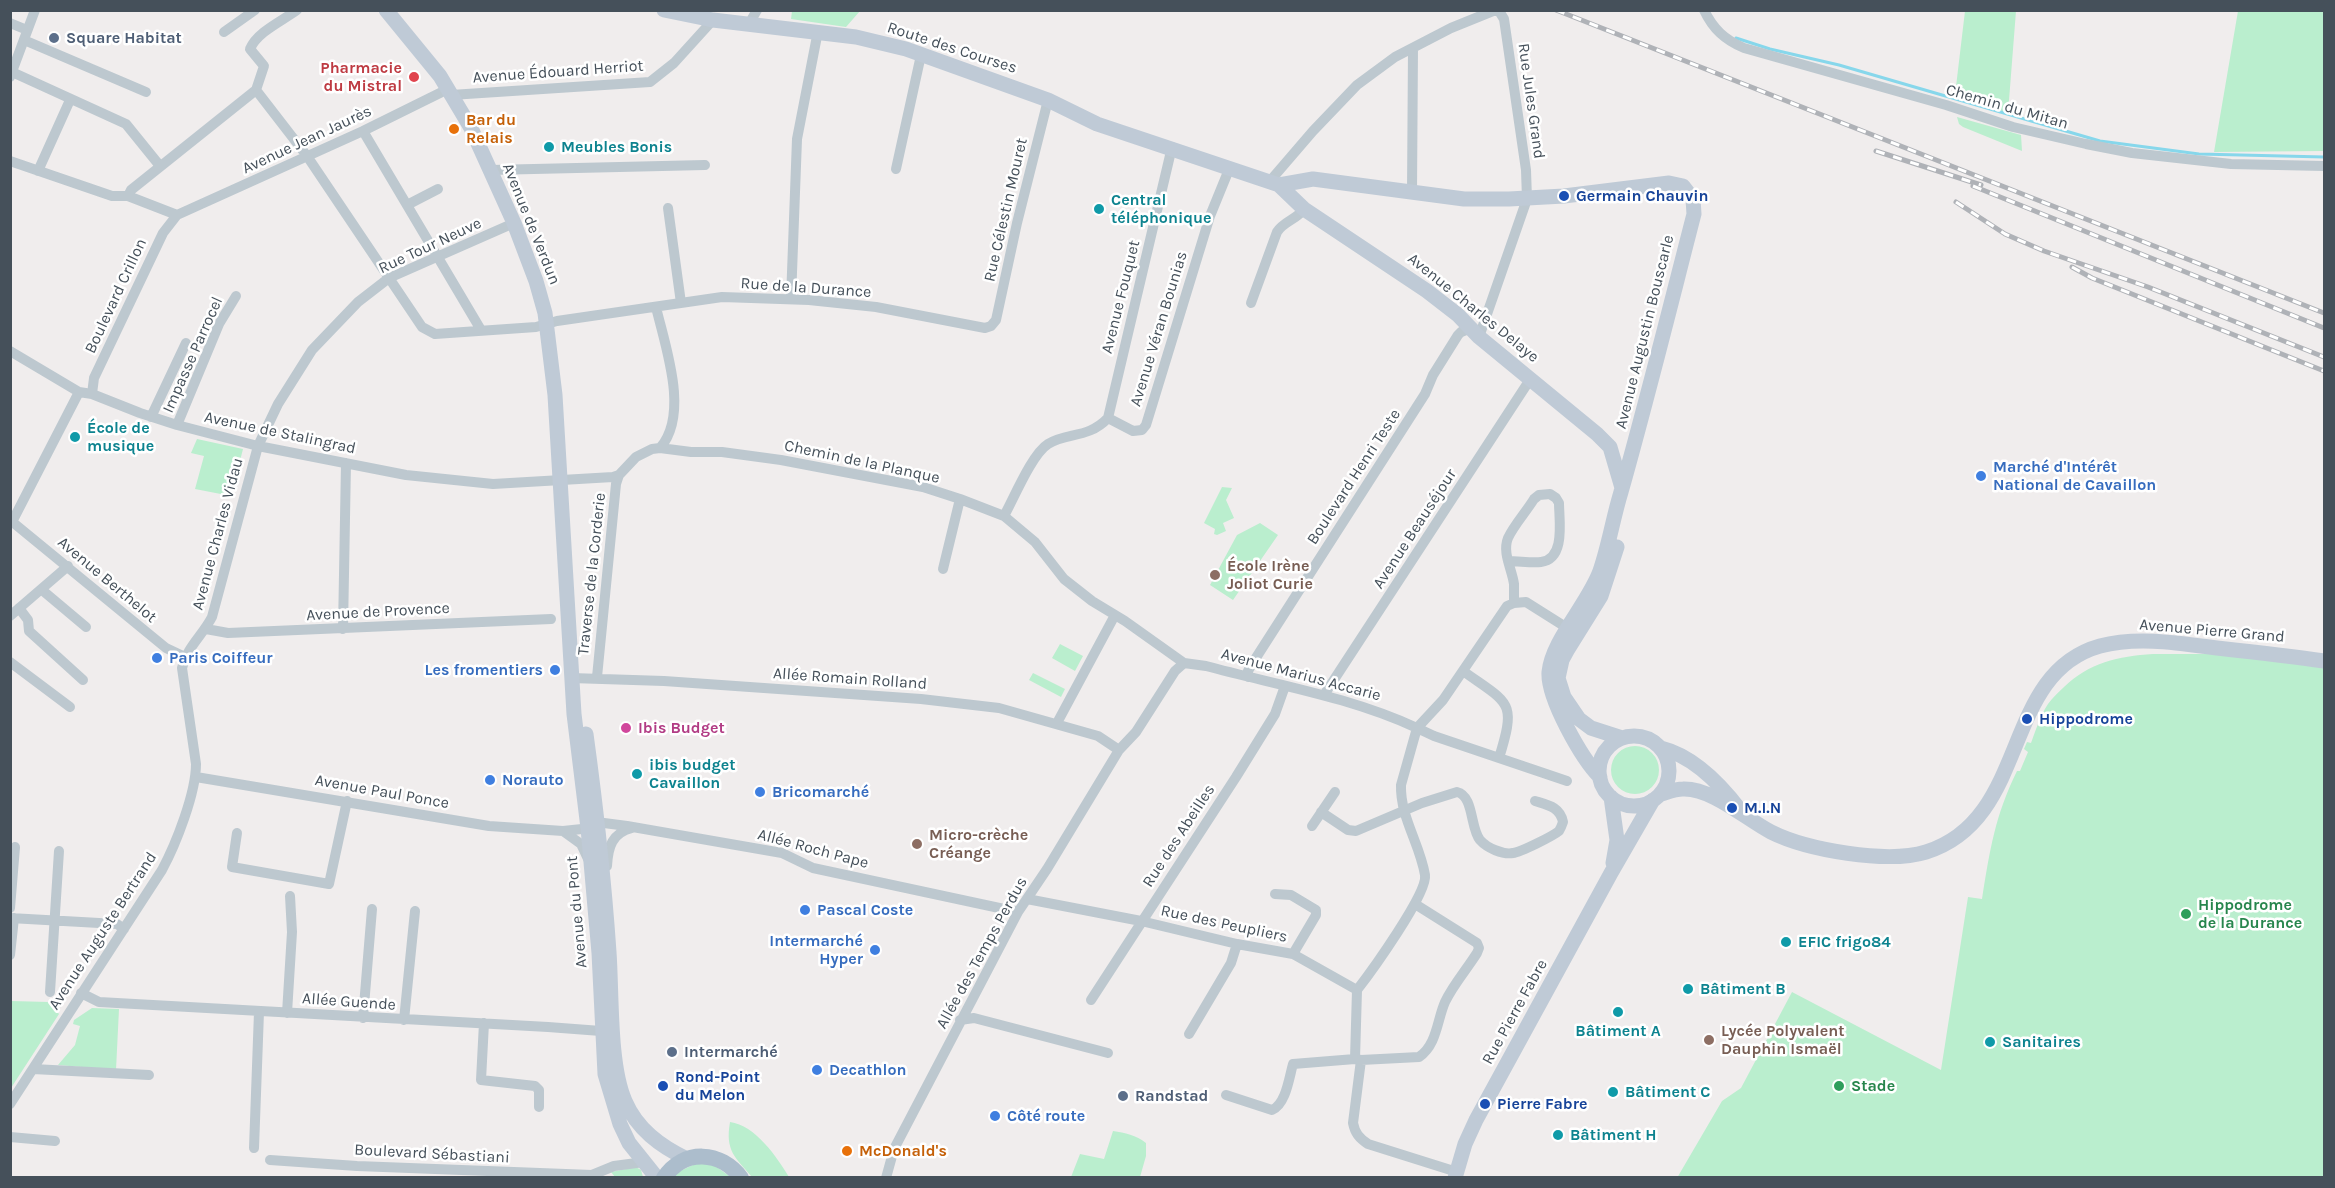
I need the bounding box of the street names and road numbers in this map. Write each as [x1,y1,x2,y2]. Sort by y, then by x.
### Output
street label: Route des Courses [885,18,1019,78]
street label: Rue Jules Grand [1513,42,1549,160]
street label: Avenue Édouard Herriot [472,56,644,88]
street label: Chemin du Mitan [1943,80,2071,134]
street label: Avenue Jean Jaurès [239,102,375,178]
street label: Rue Célestin Mouret [980,136,1032,284]
street label: Avenue de Verdun [498,160,564,288]
street label: Rue Tour Neuve [375,214,485,278]
street label: Avenue Augustin Bouscarle [1612,233,1678,431]
street label: Boulevard Crillon [81,235,151,357]
street label: Avenue Fouquet [1098,238,1144,356]
street label: Avenue Véran Bounias [1126,249,1192,409]
street label: Avenue Charles Delaye [1404,249,1542,367]
street label: Rue de la Durance [740,274,872,302]
street label: Impasse Parrocel [159,294,227,416]
street label: Boulevard Henri Teste [1303,406,1405,548]
street label: Avenue de Stalingrad [202,408,358,458]
street label: Chemin de la Planque [782,436,942,488]
street label: Avenue Charles Vidau [188,456,248,612]
street label: Avenue Beauséjour [1369,465,1461,593]
street label: Traverse de la Corderie [574,492,610,656]
street label: Avenue Berthelot [54,533,160,627]
street label: Avenue de Provence [306,599,450,625]
street label: Avenue Pierre Grand [2138,615,2286,647]
street label: Avenue Marius Accarie [1219,644,1383,706]
street label: Allée Romain Rolland [772,664,928,694]
street label: Avenue Paul Ponce [313,771,451,813]
street label: Rue des Abeilles [1139,781,1219,891]
street label: Allée Roch Pape [756,825,870,873]
street label: Avenue Auguste Bertrand [45,849,161,1013]
street label: Avenue du Pont [563,855,591,969]
street label: Allée des Temps Perdus [932,874,1032,1032]
street label: Rue des Peupliers [1159,901,1289,947]
street label: Rue Pierre Fabre [1478,956,1552,1068]
street label: Allée Guende [301,989,397,1015]
street label: Boulevard Sébastiani [354,1140,510,1168]

